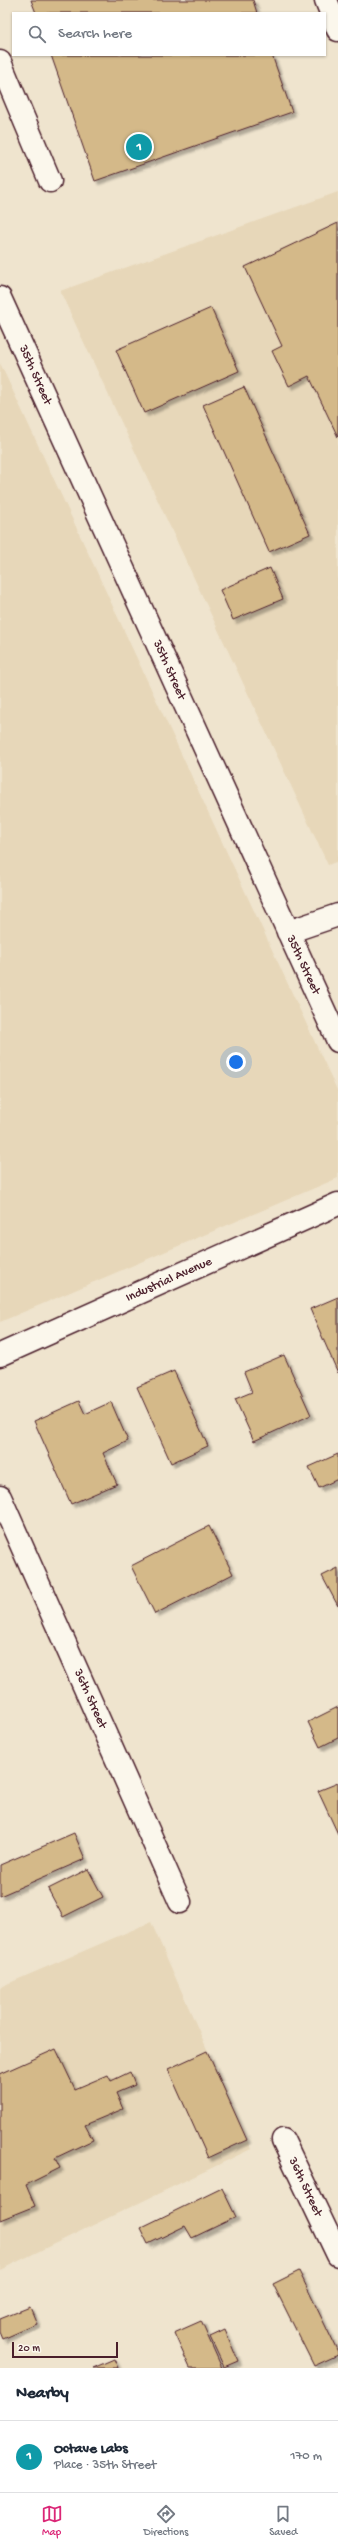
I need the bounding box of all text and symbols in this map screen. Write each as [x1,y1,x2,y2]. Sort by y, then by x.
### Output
search box [12,12,326,56]
icon: search [26,23,48,45]
text: Search here [58,25,132,43]
pin: 1 [126,132,152,162]
street label: 35th Street [15,342,55,409]
street label: 35th Street [149,637,189,704]
street label: 35th Street [282,932,324,999]
your location [226,1052,246,1072]
street label: Industrial Avenue [124,1254,215,1306]
street label: 36th Street [70,1666,110,1733]
street label: 36th Street [284,2154,326,2220]
scale bar [12,2340,118,2359]
text: 20 m [18,2343,40,2355]
text: Nearby [16,2384,69,2404]
text: Octave Labs [54,2440,128,2458]
text: 1 [26,2449,32,2464]
text: 170 m [290,2449,322,2464]
text: Place · 35th Street [54,2458,156,2473]
tab: Map [41,2503,63,2539]
tab: Directions [144,2503,188,2539]
tab: Saved [269,2503,297,2539]

